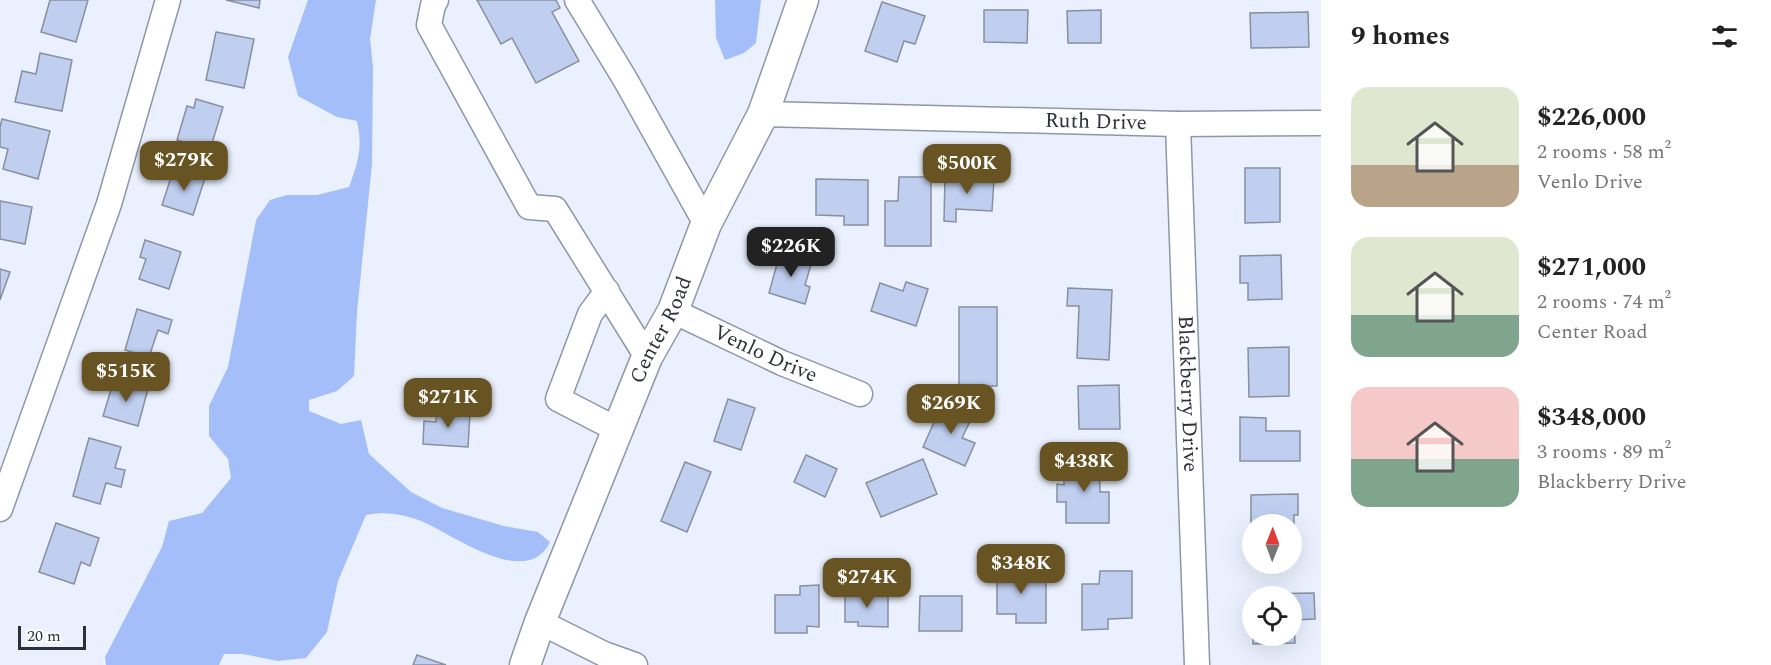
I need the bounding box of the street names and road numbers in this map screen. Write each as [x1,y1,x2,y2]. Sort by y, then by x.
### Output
street label: Ruth Drive [1045,105,1147,139]
street label: Center Road [622,272,701,388]
street label: Blackberry Drive [1169,315,1206,473]
street label: Venlo Drive [708,317,822,391]

